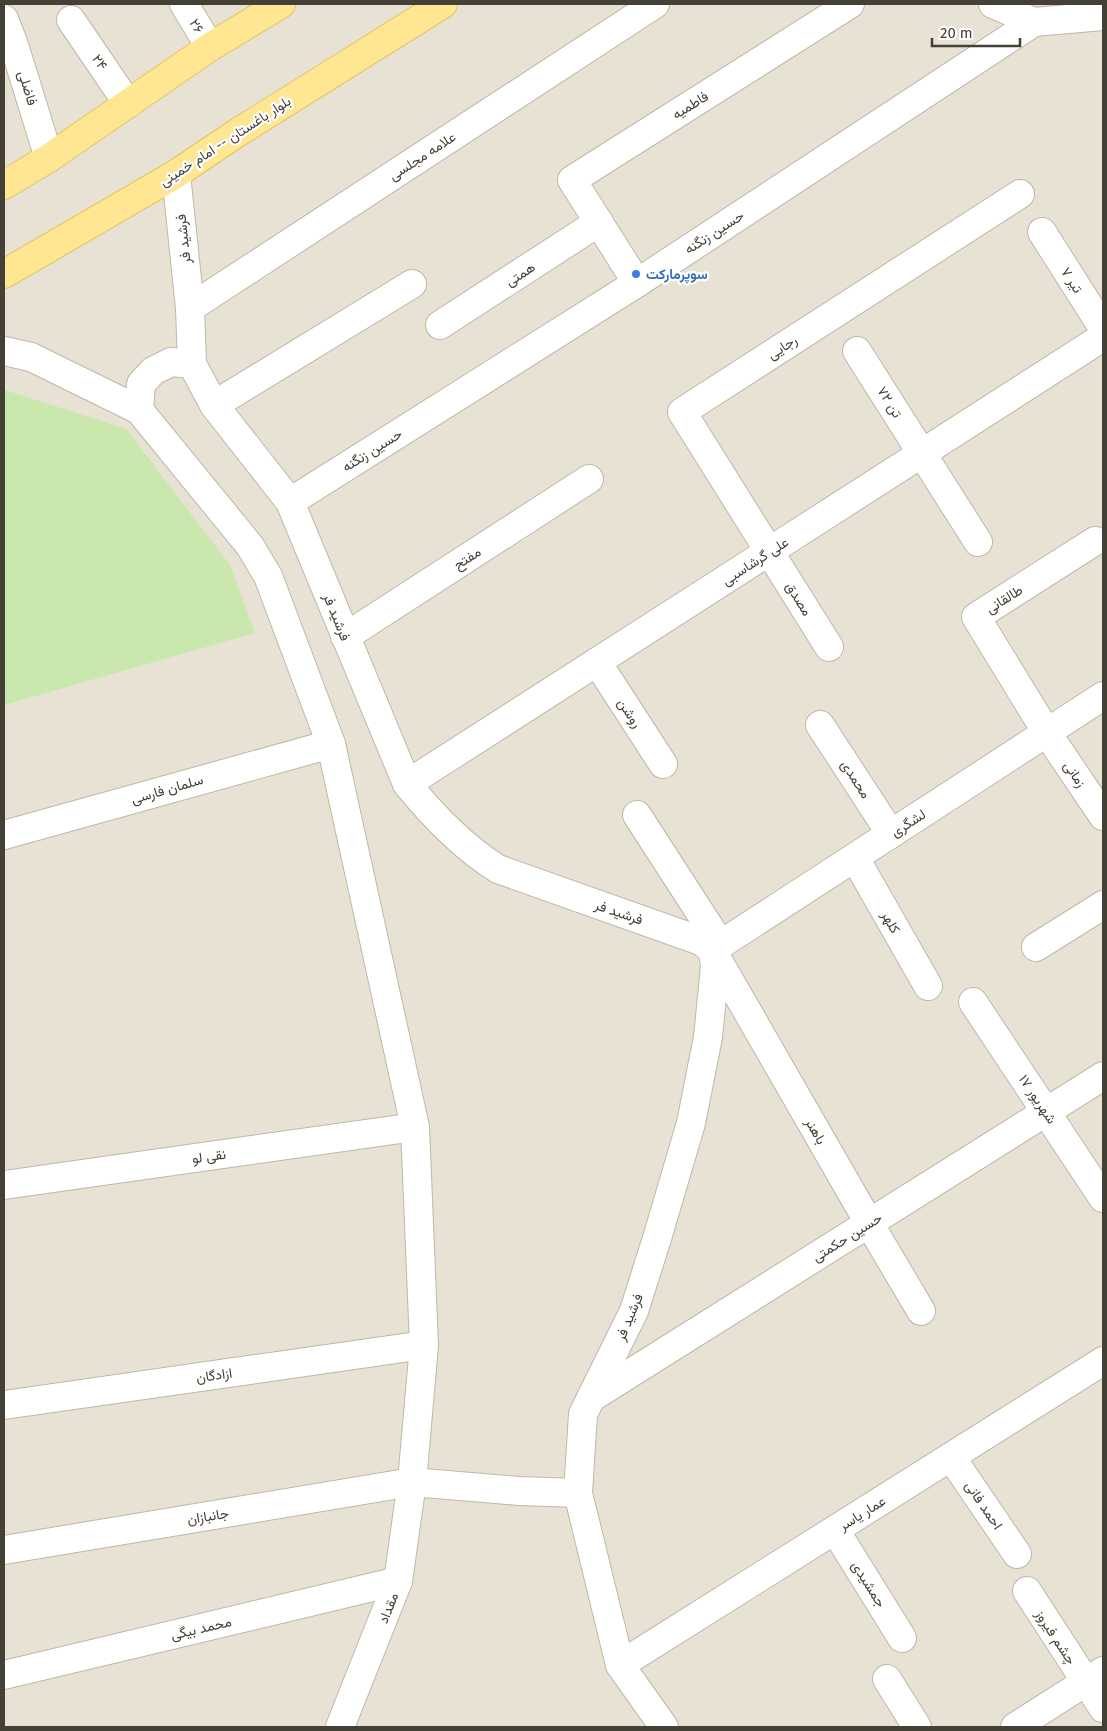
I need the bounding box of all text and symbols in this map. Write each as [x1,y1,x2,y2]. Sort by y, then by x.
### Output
scale bar [932,15,1020,47]
street label: ۲۶ [186,16,208,37]
text: 20 m [940,24,973,42]
street label: ۲۴ [88,51,111,73]
street label: فاضلی [14,69,41,108]
street label: فاطمیه [669,88,712,123]
street label: بلوار باغستان -- امام خمینی [156,93,294,190]
street label: علامه مجلسی [386,128,459,184]
street label: حسین زنگنه [681,207,747,258]
street label: فرشید فر [172,213,195,266]
street label: همتی [502,258,538,290]
street label: ۷ تیر [1057,264,1086,296]
place label: سوپرمارکت [646,266,708,284]
marker: سوپرمارکت [630,268,642,280]
street label: رجایی [764,331,801,363]
street label: ۷۲ تن [873,383,906,421]
street label: حسین زنگنه [339,425,405,476]
street label: علی گرشاسبی [719,534,792,589]
street label: مفتح [450,543,485,575]
street label: مصدق [782,579,815,619]
street label: طالقانی [983,581,1026,617]
street label: فرشید فر [319,590,354,643]
street label: روشن [614,695,646,731]
street label: محمدی [837,757,874,802]
street label: زمانی [1060,758,1090,791]
street label: سلمان فارسی [129,771,205,808]
street label: لشگری [888,806,929,841]
street label: فرشید فر [592,896,645,929]
street label: کلهر [877,907,904,936]
street label: ۱۷ شهریور [1015,1071,1060,1127]
street label: باهنر [801,1114,830,1147]
street label: نقی لو [191,1146,227,1167]
street label: حسین حکمتی [809,1209,885,1266]
street label: فرشید فر [612,1291,647,1344]
street label: ازادگان [195,1365,233,1386]
street label: احمد فانی [961,1478,1006,1533]
street label: عمار یاسر [835,1492,889,1535]
street label: جانبازان [186,1505,230,1528]
street label: جمشیدی [848,1558,889,1611]
street label: مقداد [375,1590,402,1626]
street label: چشم فیروز [1030,1606,1080,1668]
street label: محمد بیگی [169,1613,233,1644]

